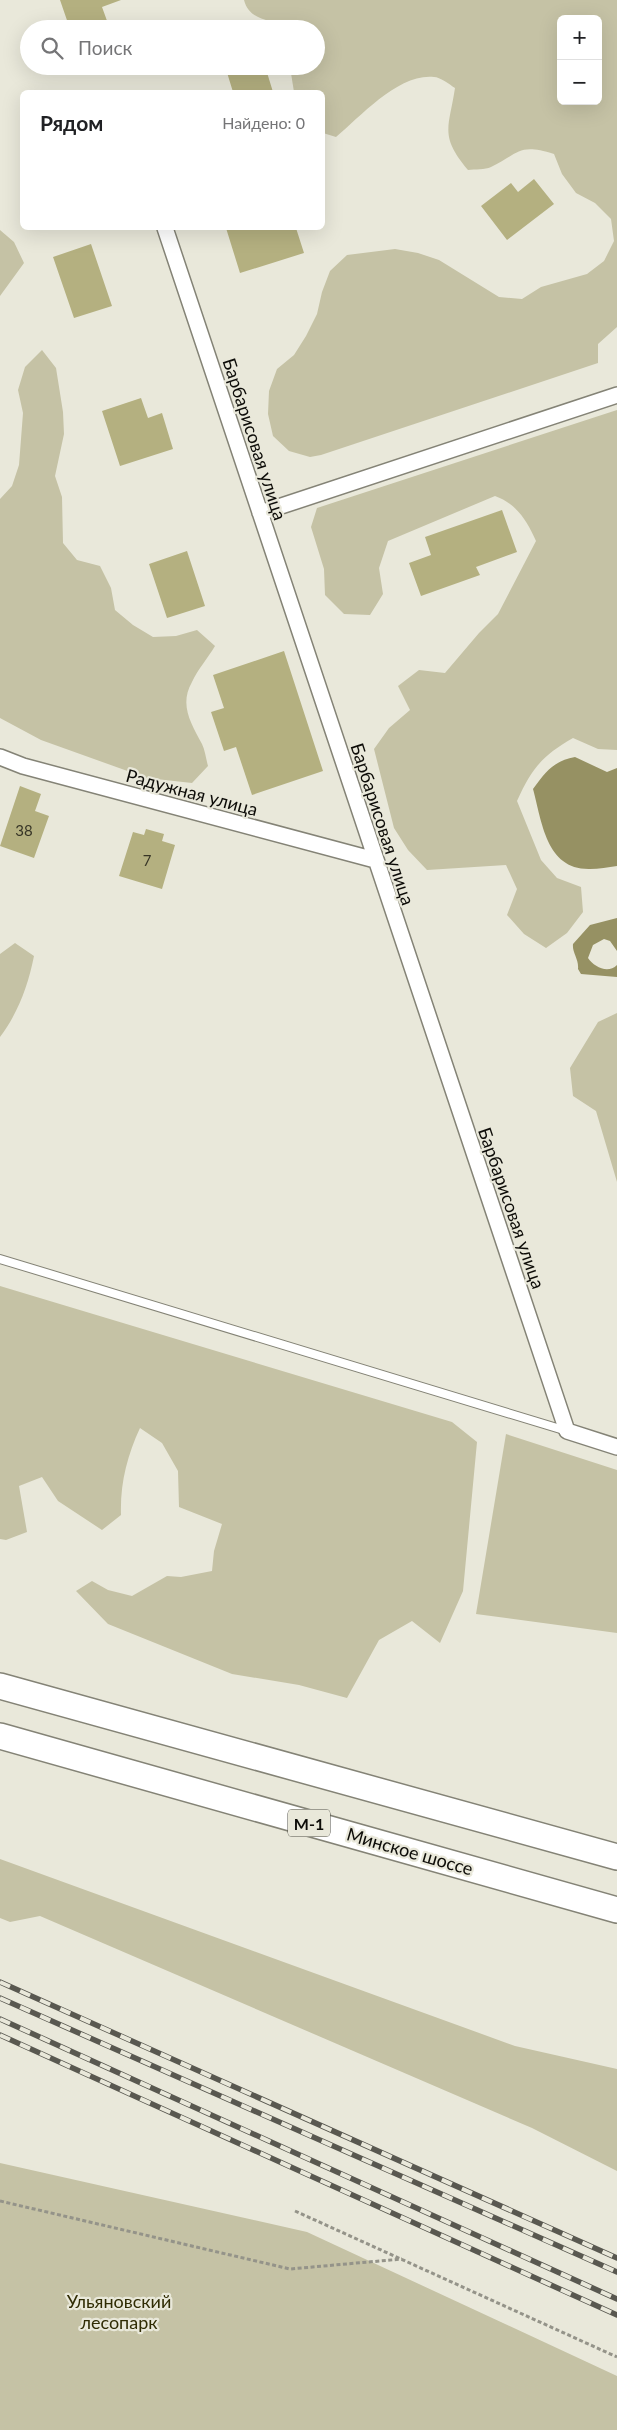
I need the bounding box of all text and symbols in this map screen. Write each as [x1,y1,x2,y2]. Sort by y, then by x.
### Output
map controls [557,15,602,105]
button: + [557,15,602,60]
search box [20,20,325,75]
icon: search [38,34,66,62]
text: Поиск [78,36,132,59]
button: − [557,60,602,105]
text: Рядом [40,110,103,135]
text: Найдено: 0 [222,113,305,132]
street label: Барбарисовая улица [218,355,292,523]
street label: Барбарисовая улица [346,740,420,908]
street label: Радужная улица [124,764,260,820]
house number: 38 [15,821,33,839]
house number: 7 [143,851,152,869]
street label: Барбарисовая улица [474,1124,550,1292]
road number: М-1 [288,1810,330,1836]
street label: Минское шоссе [344,1822,476,1880]
park label: Ульяновский лесопарк [67,2290,171,2333]

